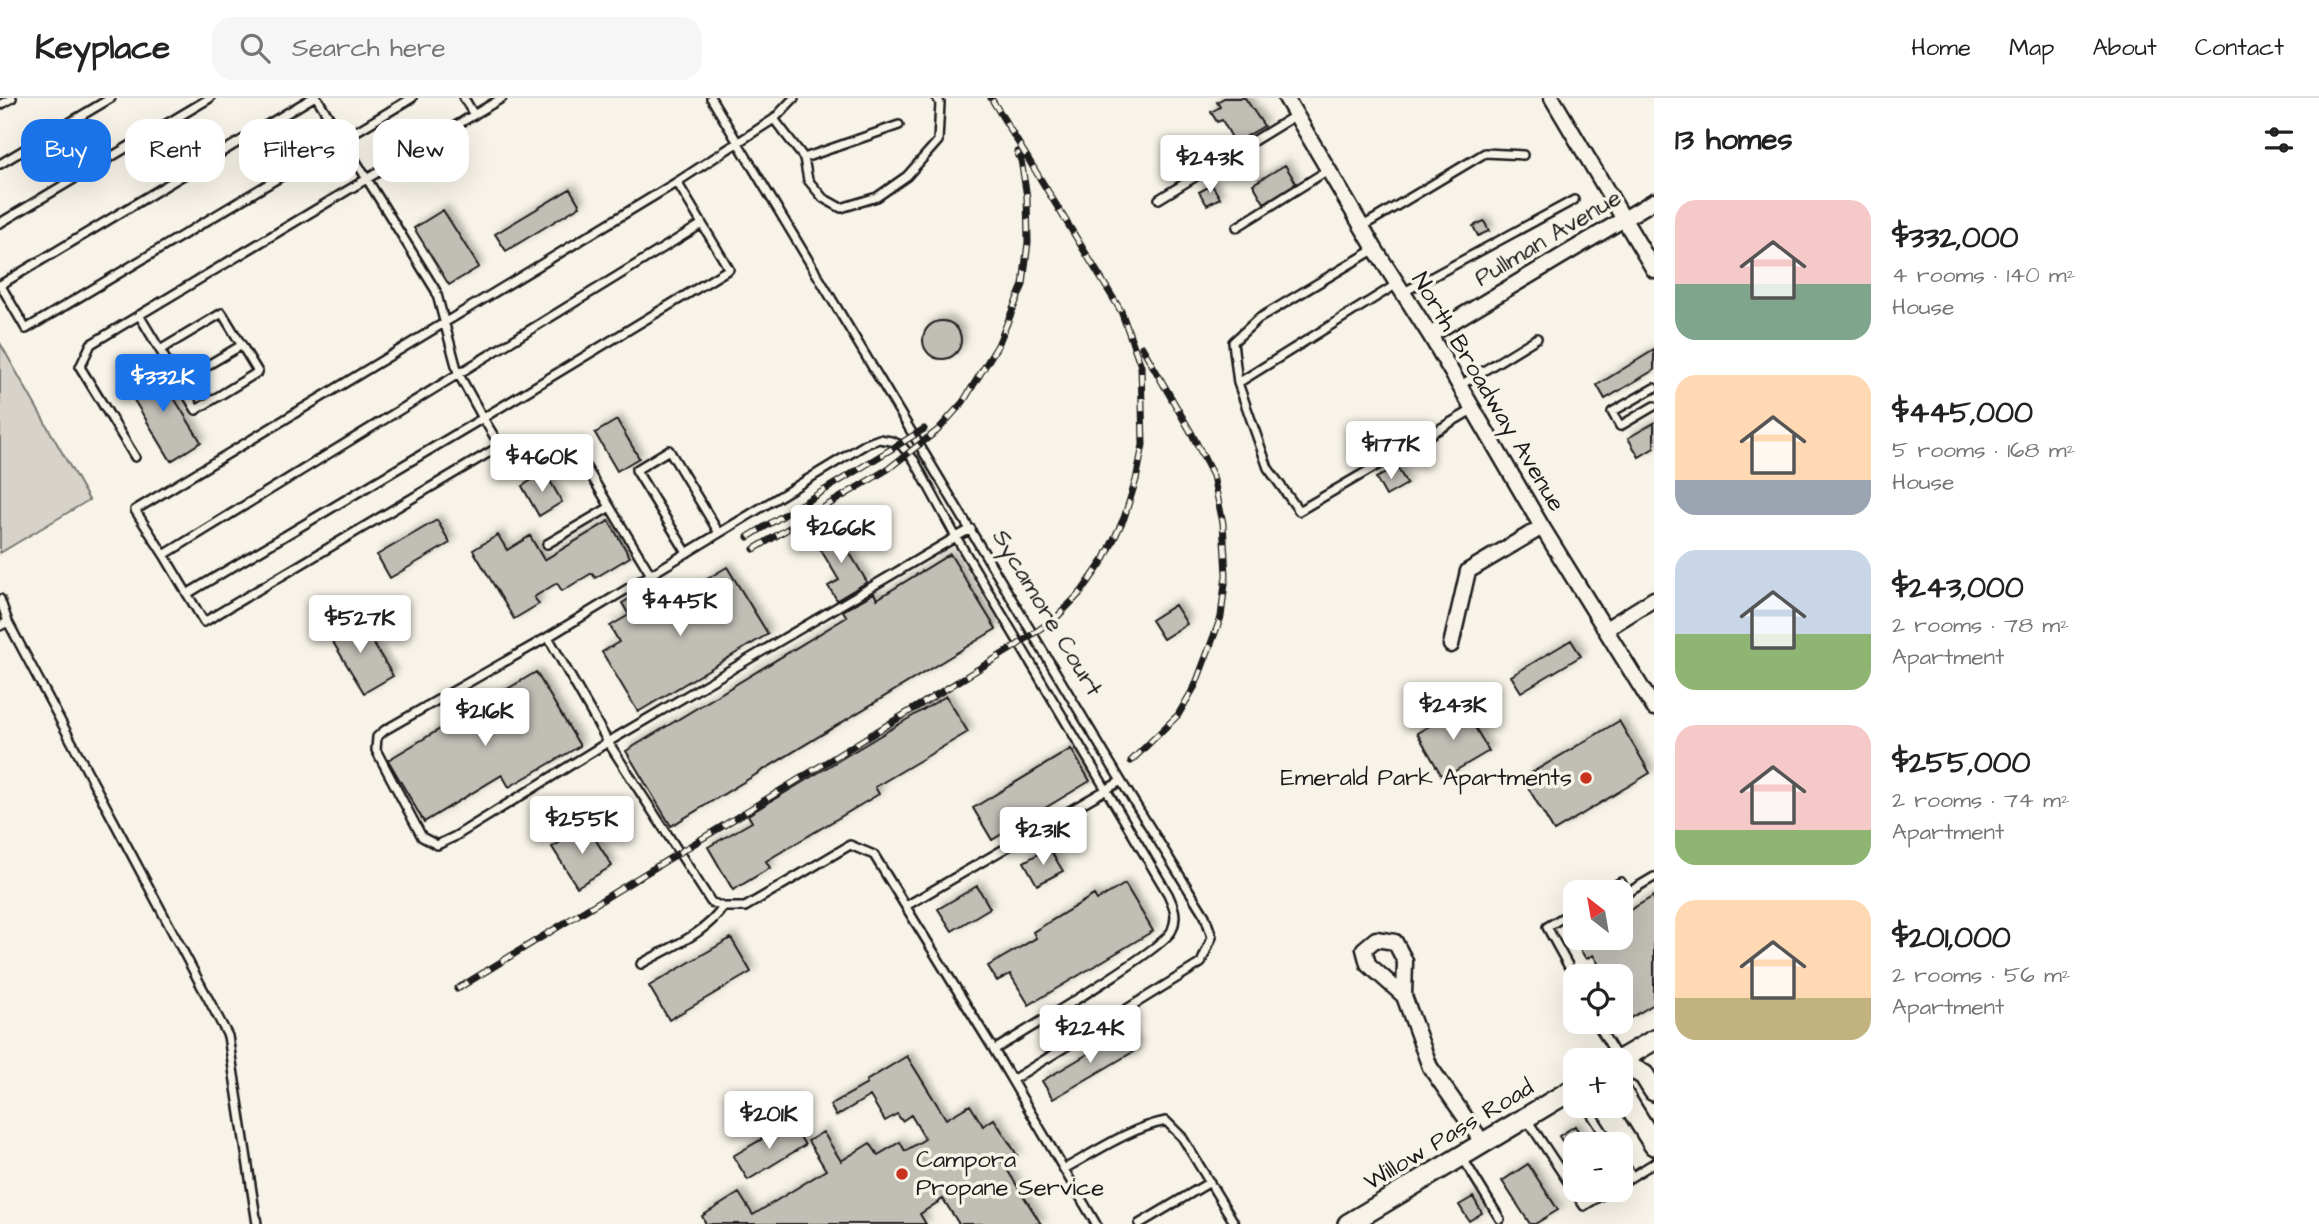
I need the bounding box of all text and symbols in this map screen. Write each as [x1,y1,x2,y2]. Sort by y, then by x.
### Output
search box [212,17,702,80]
text: Keyplace [35,25,170,71]
icon: search [236,29,274,67]
text: Search here [292,30,445,66]
text: Home [1911,31,1971,65]
text: Map [2009,31,2054,65]
text: About [2092,31,2157,65]
text: Contact [2195,31,2284,65]
chip: Buy [21,119,111,182]
chip: Rent [125,119,225,182]
chip: Filters [239,119,359,182]
chip: New [373,119,469,182]
text: 13 homes [1675,119,1792,161]
icon: filters [2260,121,2298,159]
pin: $243K [1161,136,1259,195]
text: $243K [1176,142,1244,174]
street label: Pullman Avenue [1468,181,1628,295]
text: $332,000 [1892,217,2019,259]
icon: home [1731,228,1815,312]
text: 4 rooms · 140 m² [1892,259,2075,291]
street label: North Broadway Avenue [1402,266,1573,519]
text: House [1892,291,1955,323]
pin: $332K [114,354,212,414]
text: $332K [131,361,195,393]
text: $445,000 [1892,392,2033,434]
icon: home [1731,403,1815,487]
pin: $177K [1342,422,1440,481]
text: $177K [1362,428,1420,460]
pin: $460K [493,434,591,494]
text: 5 rooms · 168 m² [1892,434,2075,466]
text: $460K [506,441,578,473]
text: House [1892,466,1955,498]
pin: $266K [792,505,890,565]
text: $266K [807,512,875,544]
street label: Sycamore Court [983,523,1111,704]
text: $243,000 [1892,567,2024,609]
pin: $445K [631,578,729,638]
icon: home [1731,578,1815,662]
text: $445K [643,585,717,617]
pin: $527K [311,596,409,655]
text: $527K [325,602,395,634]
text: 2 rooms · 78 m² [1892,609,2069,641]
text: Apartment [1892,641,2004,673]
pin: $243K [1404,682,1502,742]
pin: $216K [436,688,534,748]
text: $243K [1419,689,1487,721]
text: $216K [456,695,514,727]
text: $255,000 [1892,742,2030,784]
icon: home [1731,753,1815,837]
place label: Emerald Park Apartments [1281,761,1572,795]
marker: Emerald Park Apartments [1578,770,1594,786]
text: 2 rooms · 74 m² [1892,784,2070,816]
pin: $255K [533,796,631,856]
text: $255K [546,803,618,835]
pin: $231K [994,808,1092,867]
text: $231K [1016,814,1070,846]
text: Apartment [1892,816,2004,848]
north arrow [1563,880,1633,950]
map controls [1563,880,1633,1202]
text: $201,000 [1892,917,2011,959]
icon: home [1731,928,1815,1012]
text: 2 rooms · 56 m² [1892,959,2070,991]
button: locate [1563,964,1633,1034]
text: Apartment [1892,991,2004,1023]
pin: $224K [1041,1006,1139,1065]
text: $224K [1056,1012,1124,1044]
button: + [1563,1048,1633,1118]
street label: Willow Pass Road [1358,1071,1540,1199]
pin: $201K [720,1091,818,1151]
text: $201K [740,1098,798,1130]
button: − [1563,1132,1633,1202]
place label: Campora Propane Service [916,1143,1104,1205]
marker: Campora Propane Service [894,1166,910,1182]

